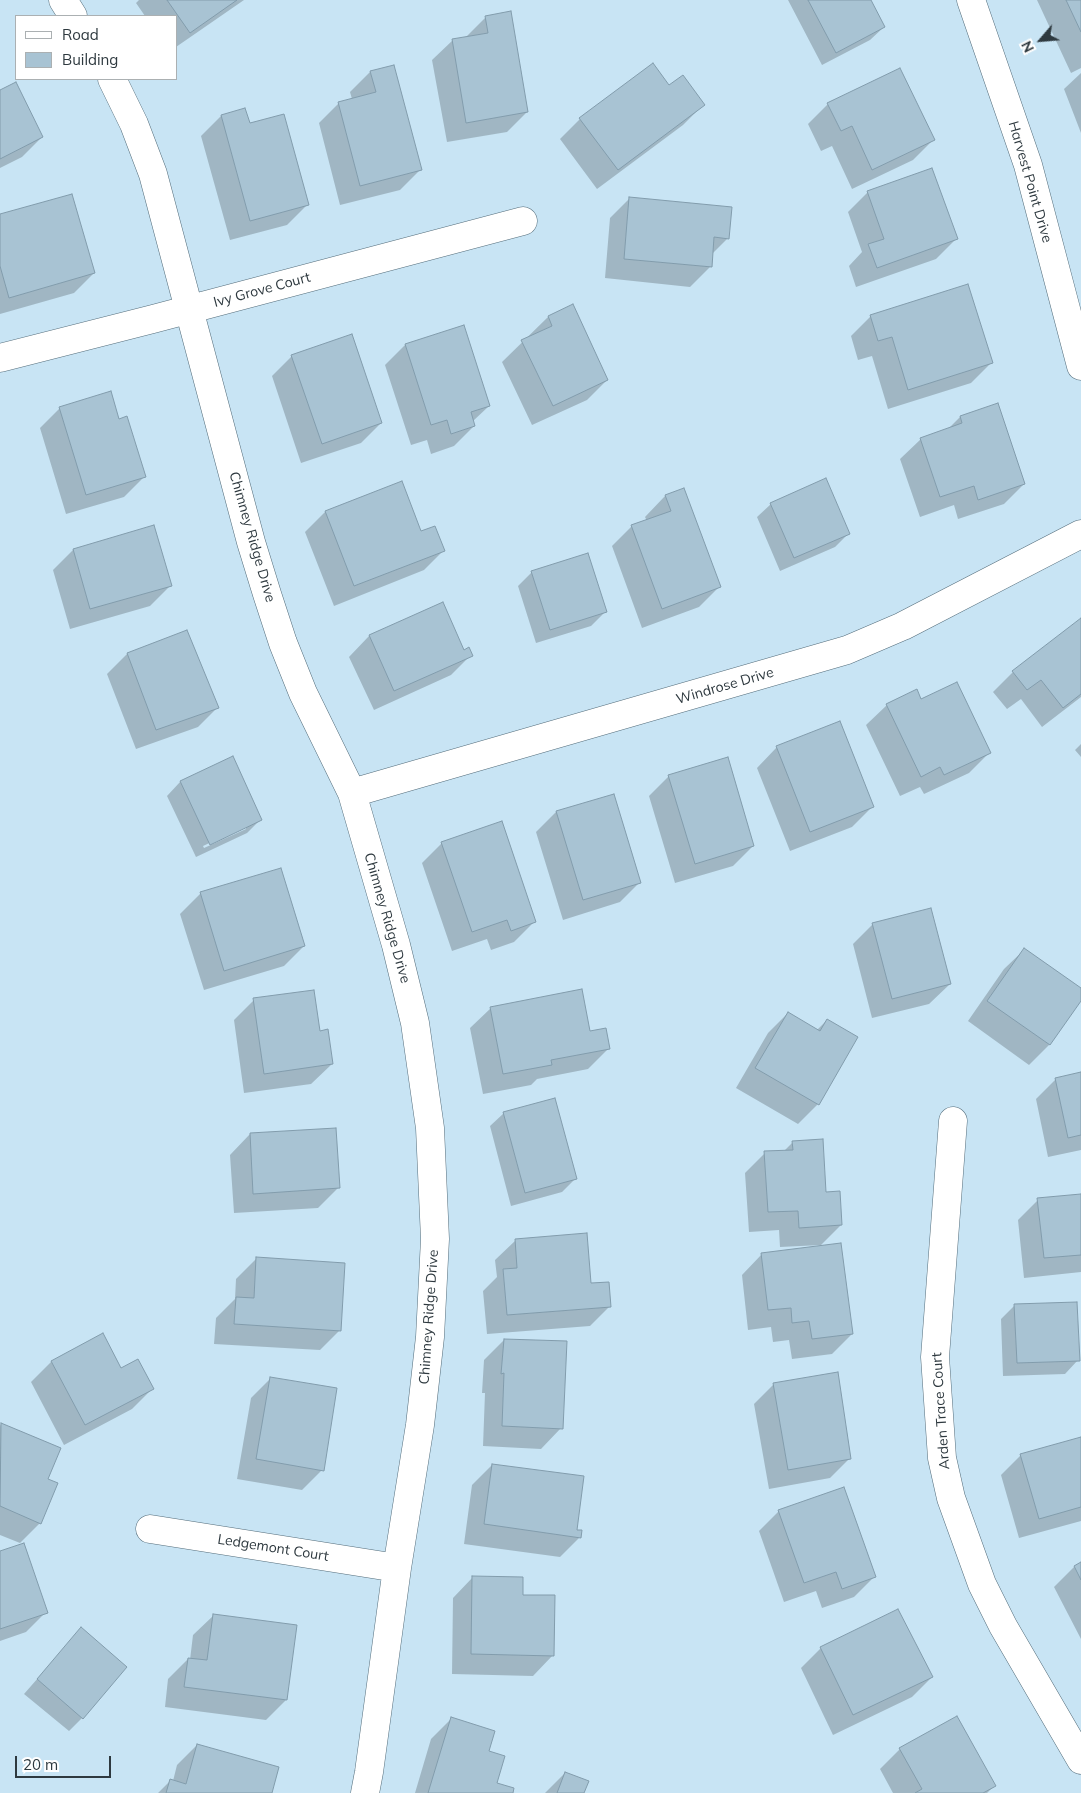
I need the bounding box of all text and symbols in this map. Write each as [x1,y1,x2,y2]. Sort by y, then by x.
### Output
legend [15,15,178,80]
north arrow [1016,15,1066,65]
text: Road [62,25,99,44]
text: N [1017,38,1038,56]
text: Building [62,50,118,69]
street label: Harvest Point Drive [1005,119,1055,245]
street label: Ivy Grove Court [212,269,312,311]
street label: Chimney Ridge Drive [225,470,279,604]
street label: Windrose Drive [674,664,776,708]
street label: Chimney Ridge Drive [360,851,414,985]
street label: Chimney Ridge Drive [416,1249,442,1385]
street label: Arden Trace Court [929,1352,953,1470]
street label: Ledgemont Court [216,1531,330,1565]
scale bar [18,1746,114,1778]
text: 20 m [23,1755,58,1774]

